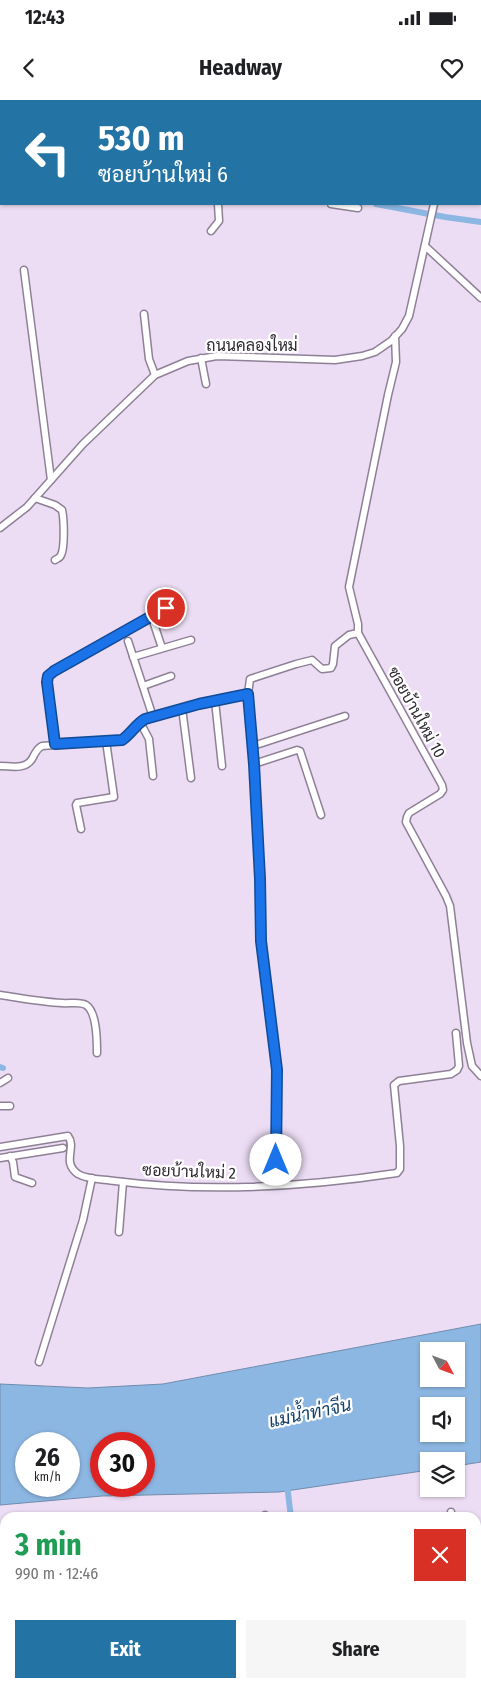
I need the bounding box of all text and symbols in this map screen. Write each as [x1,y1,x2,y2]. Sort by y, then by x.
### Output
text: 12:43 [25,6,65,29]
icon: back [15,54,43,82]
text: Headway [199,54,282,81]
icon: heart [438,54,466,82]
text: 530 m [98,117,185,159]
icon: left [15,120,80,185]
text: ซอยบ้านใหม่ 6 [98,161,228,188]
street label: ถนนคลองใหม่ [206,334,298,355]
pin [145,587,187,629]
icon: arrive [152,594,180,622]
street label: ซอยบ้านใหม่ 10 [384,662,451,761]
position arrow [249,1133,301,1185]
street label: ซอยบ้านใหม่ 2 [142,1158,236,1183]
north arrow [420,1342,465,1388]
map controls [420,1342,465,1497]
water label: แม่น้ำท่าจีน [266,1389,354,1432]
button: sound [420,1397,465,1442]
speed limit sign: 30 [90,1432,155,1497]
text: 26 [35,1443,60,1473]
button: layers [420,1452,465,1497]
text: km/h [34,1470,61,1484]
text: 3 min [15,1527,82,1563]
button: close [414,1529,466,1581]
text: 990 m · 12:46 [15,1564,98,1583]
button: Exit [15,1620,236,1678]
button: Share [246,1620,466,1678]

